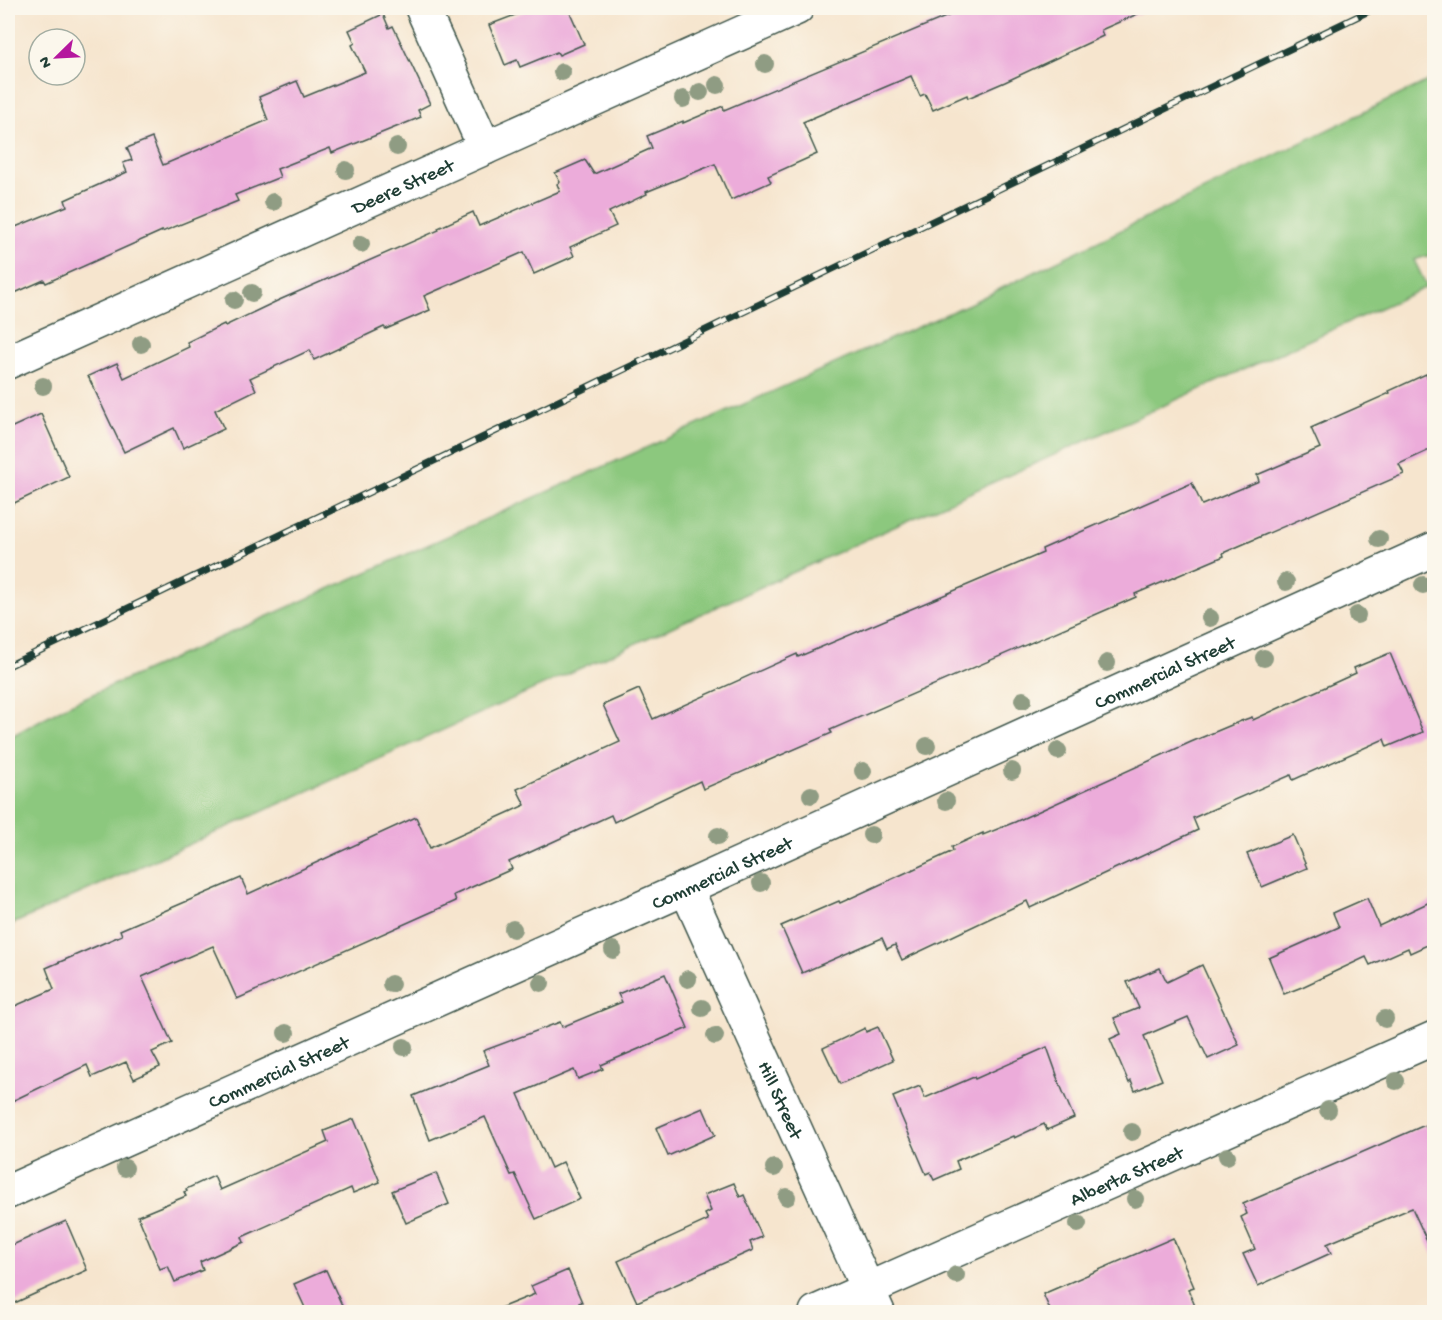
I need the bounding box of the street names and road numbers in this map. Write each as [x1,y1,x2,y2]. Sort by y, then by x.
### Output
street label: Deere Street [347,155,460,222]
street label: Commercial Street [1092,632,1241,716]
street label: Commercial Street [649,833,798,917]
street label: Commercial Street [206,1032,355,1116]
street label: Hill Street [751,1058,807,1145]
street label: Alberta Street [1067,1142,1189,1213]

